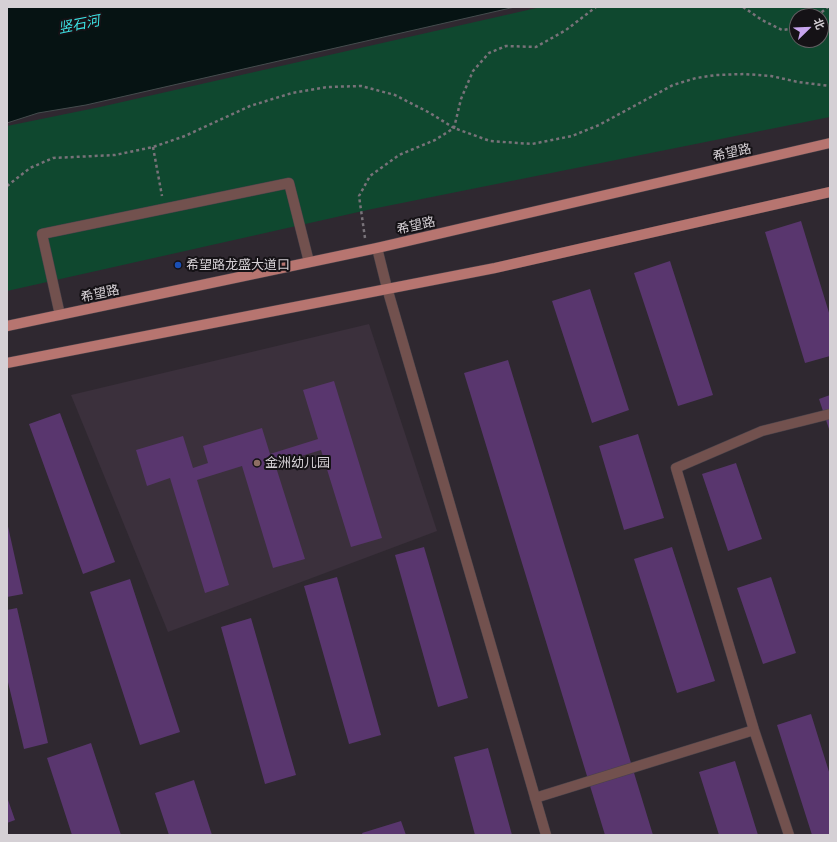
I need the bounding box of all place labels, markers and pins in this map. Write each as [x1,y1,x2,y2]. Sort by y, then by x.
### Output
place label: 希望路龙盛大道口 [186,257,290,273]
marker: 希望路龙盛大道口 [173,260,183,270]
place label: 金洲幼儿园 [265,455,330,471]
marker: 金洲幼儿园 [252,458,262,468]

